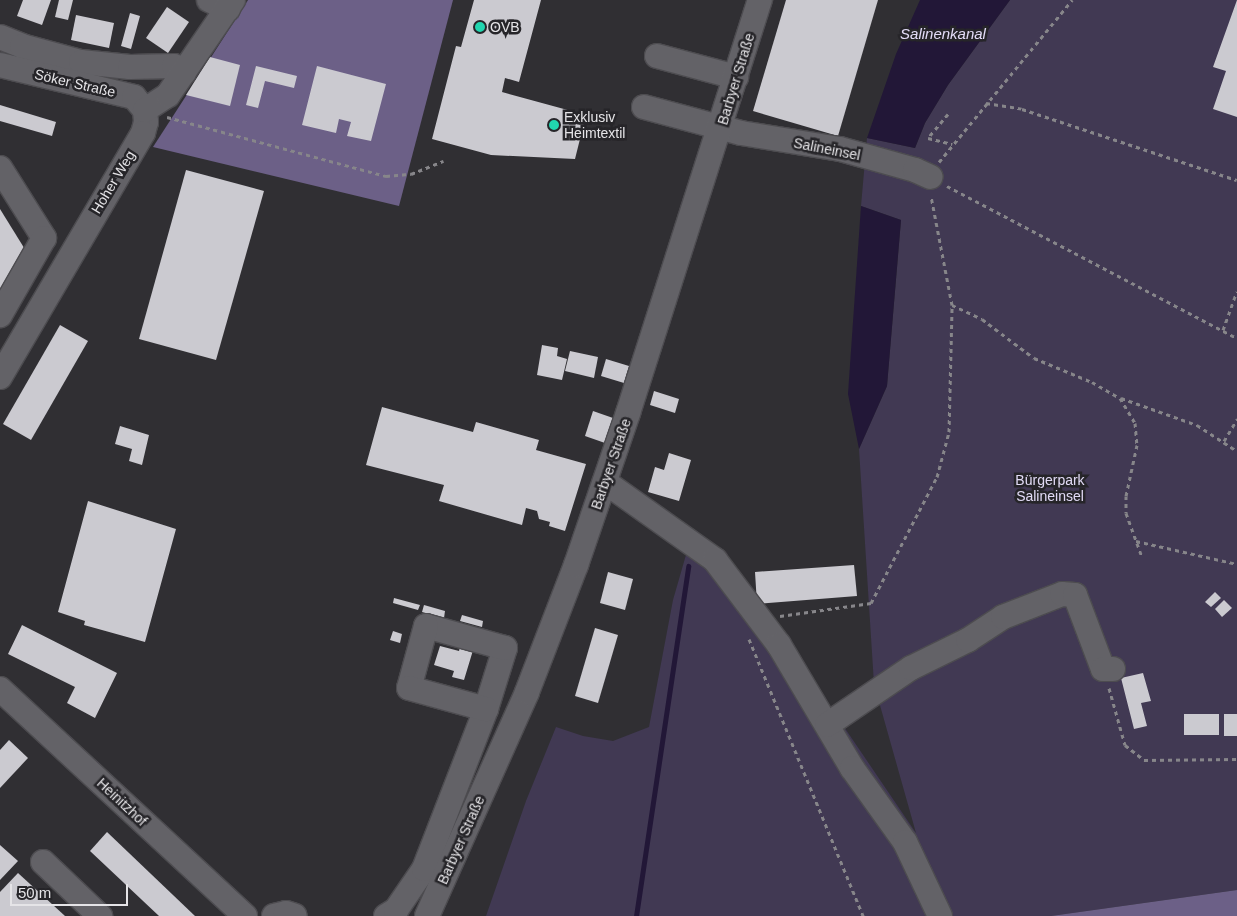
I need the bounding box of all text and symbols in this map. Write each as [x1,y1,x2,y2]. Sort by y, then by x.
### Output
place label: OVB [490,19,520,35]
marker: OVB [474,21,486,33]
water label: Salinenkanal [900,25,986,43]
street label: Barbyer Straße [714,31,758,127]
street label: Söker Straße [33,66,117,100]
place label: Exklusiv Heimtextil [564,109,625,142]
marker: Exklusiv Heimtextil [548,119,560,131]
street label: Salineinsel [792,134,862,164]
street label: Hoher Weg [88,147,138,217]
street label: Barbyer Straße [588,416,634,512]
park label: Bürgerpark Salineinsel [1015,472,1085,504]
street label: Heinitzhof [94,775,150,829]
street label: Barbyer Straße [434,793,488,887]
scale bar [12,874,130,906]
text: 50 m [18,884,51,901]

